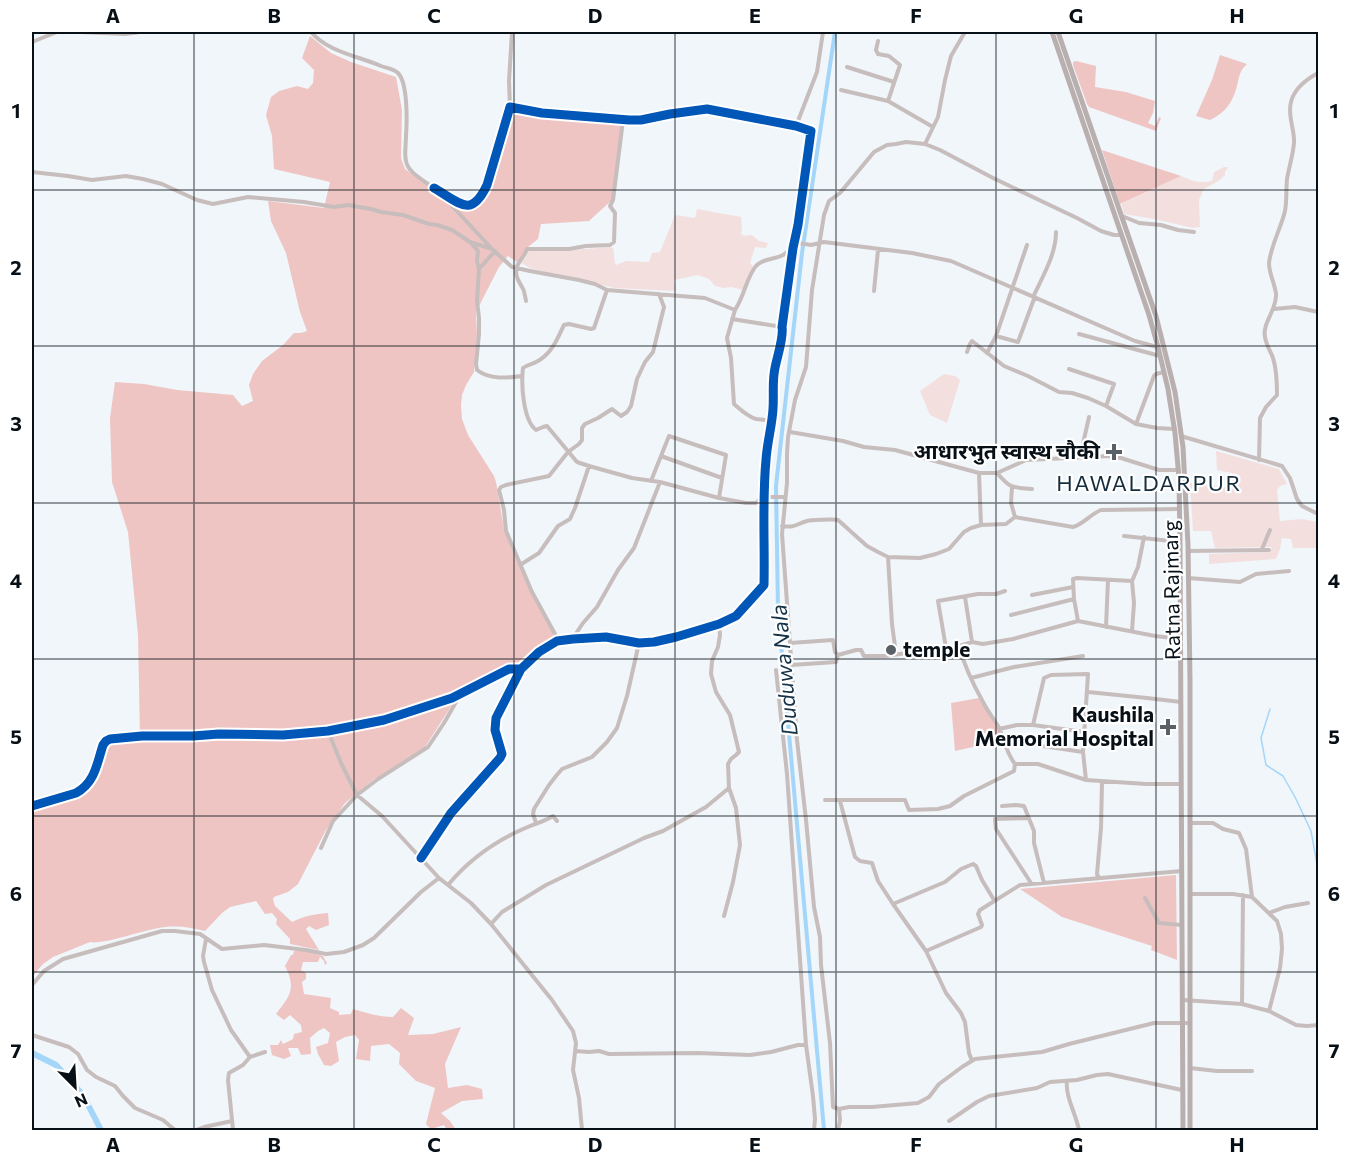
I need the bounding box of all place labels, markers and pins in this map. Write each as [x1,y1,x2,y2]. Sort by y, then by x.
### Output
place label: आधारभुत स्वास्थ चौकी [913,438,1101,465]
marker: आधारभुत स्वास्थ चौकी [1105,443,1123,461]
place label: temple [903,636,970,661]
marker: temple [884,643,898,657]
place label: Kaushila Memorial Hospital [975,701,1154,750]
marker: Kaushila Memorial Hospital [1159,718,1177,736]

